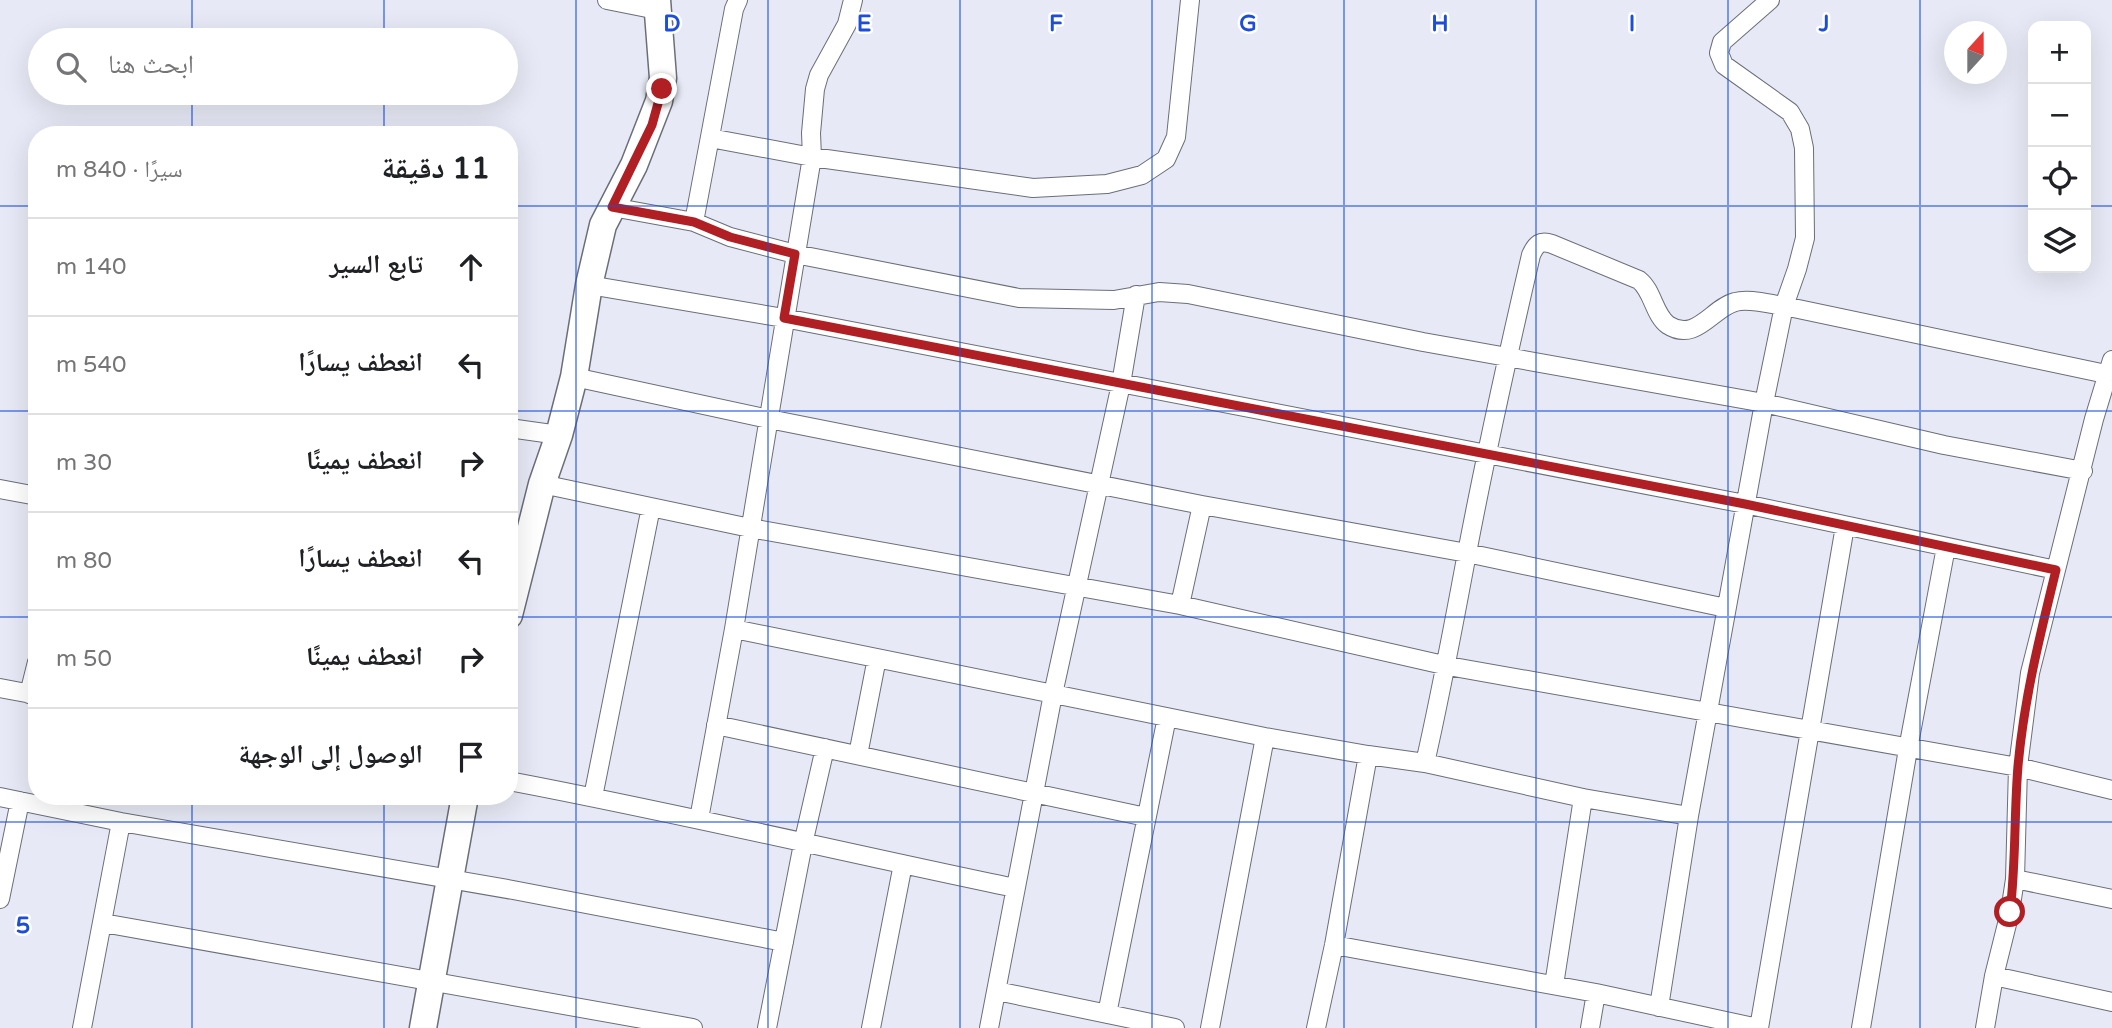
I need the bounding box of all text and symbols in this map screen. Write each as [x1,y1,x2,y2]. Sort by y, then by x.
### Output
text: D [663,10,681,38]
text: E [857,10,871,38]
text: F [1049,10,1063,38]
text: G [1239,10,1257,38]
text: H [1431,10,1449,38]
text: I [1629,10,1635,38]
text: J [1818,10,1829,38]
north arrow [1944,21,2007,84]
map controls [2028,21,2091,273]
button: + [2028,21,2091,84]
search box [28,28,518,105]
icon: search [52,48,90,86]
text: ابحث هنا [108,49,194,80]
route end [646,73,677,104]
button: − [2028,84,2091,147]
button: locate [2028,147,2091,210]
text: 11 دقيقة [382,150,490,187]
text: سيرًا · 840 m [56,156,183,184]
button: layers [2028,210,2091,273]
icon: ahead [452,248,490,286]
text: تابع السير [330,249,423,280]
text: 140 m [56,253,126,281]
icon: left [452,346,490,384]
text: انعطف يسارًا [298,347,423,378]
text: 540 m [56,351,126,379]
icon: right [452,444,490,482]
text: انعطف يمينًا [306,445,423,476]
text: 30 m [56,449,112,477]
icon: left [452,542,490,580]
text: انعطف يسارًا [298,543,423,574]
text: 80 m [56,547,112,575]
icon: right [452,640,490,678]
text: انعطف يمينًا [306,641,423,672]
text: 50 m [56,645,112,673]
icon: arrive [452,738,490,776]
text: الوصول إلى الوجهة [239,739,423,770]
route start [1994,896,2025,927]
text: 5 [16,912,30,940]

